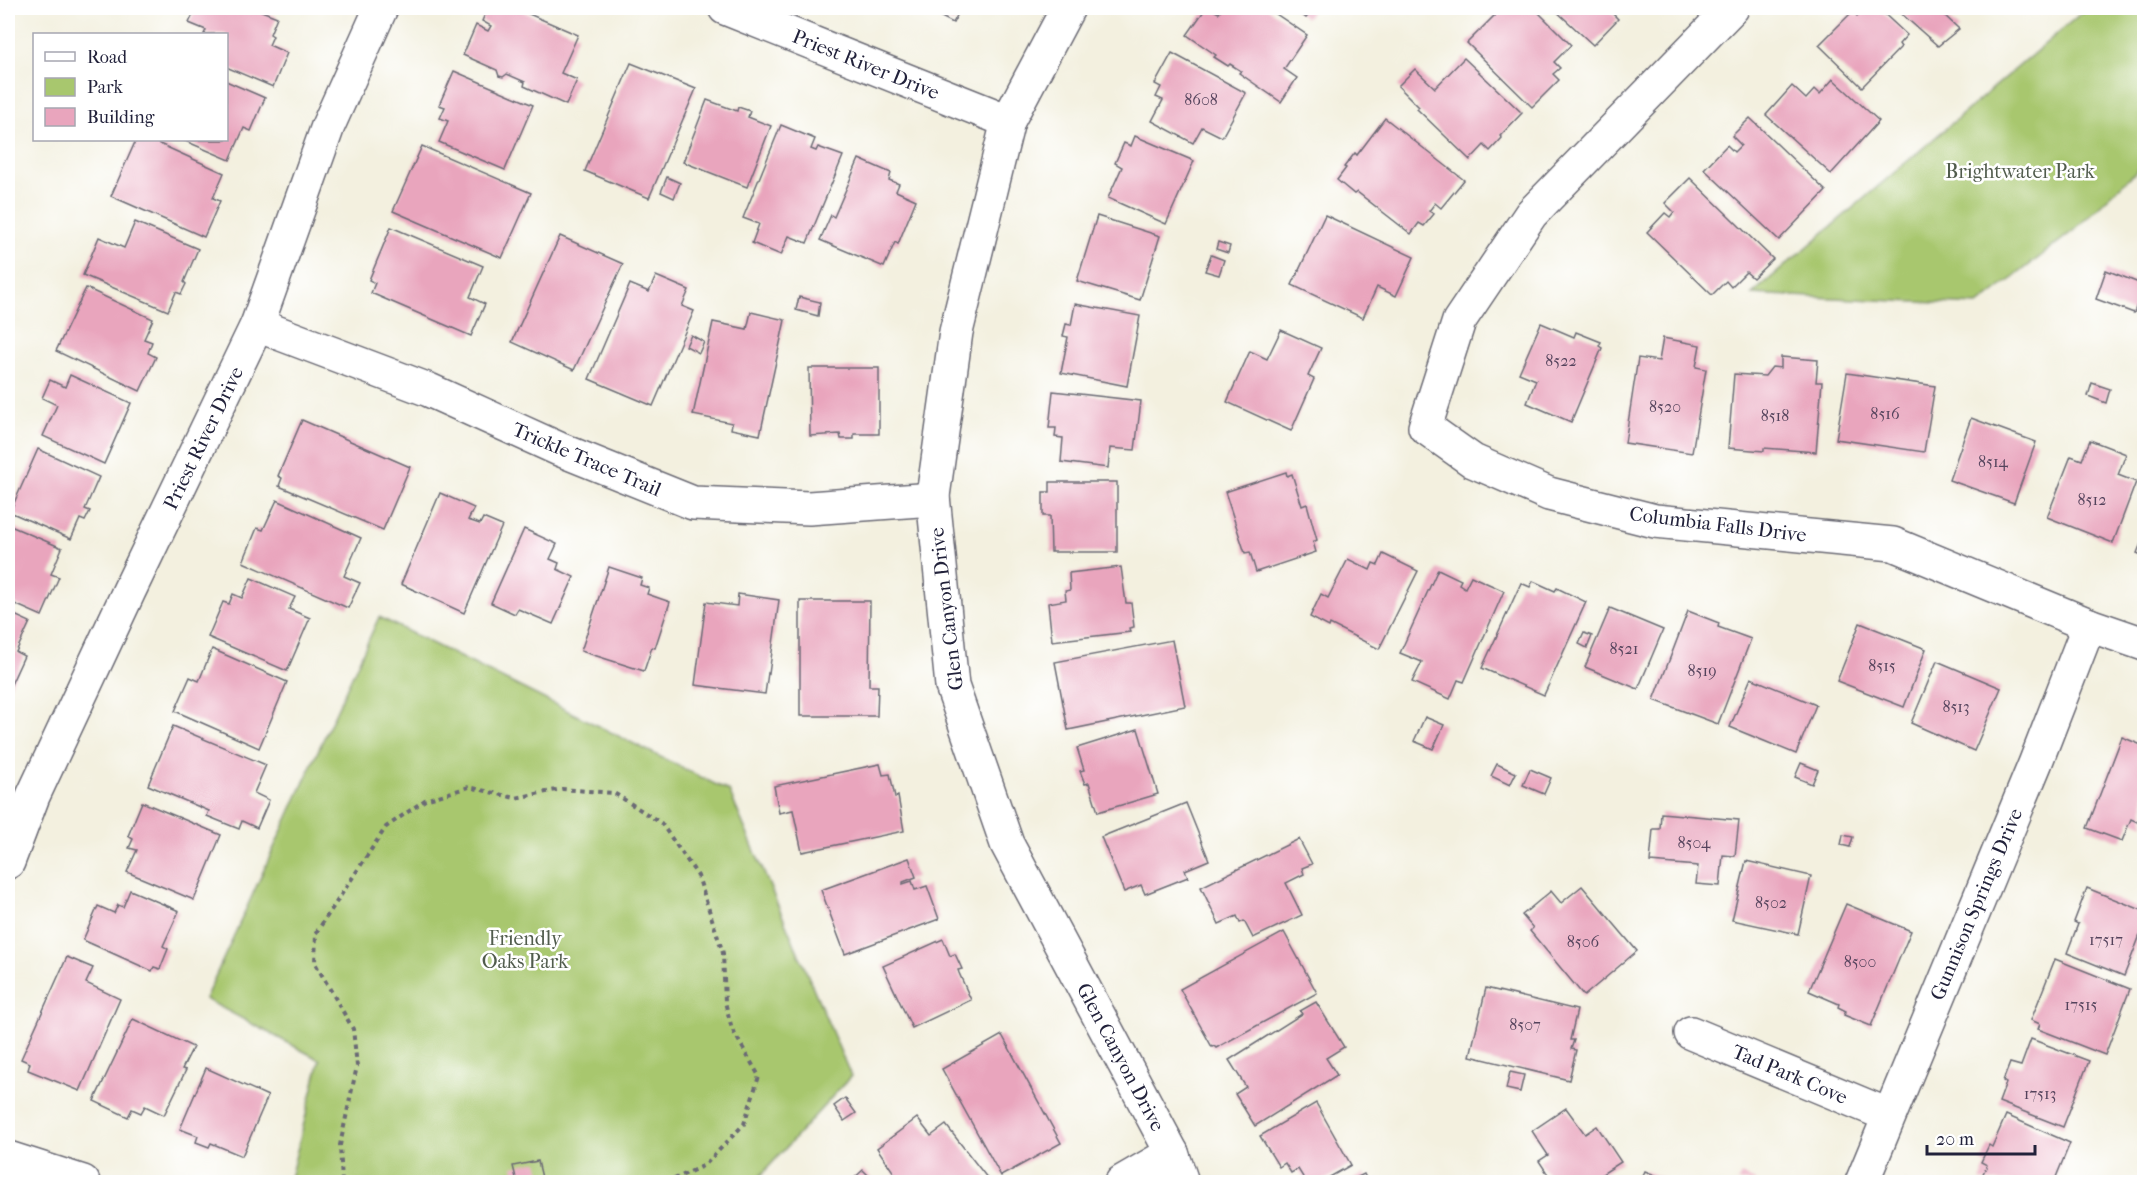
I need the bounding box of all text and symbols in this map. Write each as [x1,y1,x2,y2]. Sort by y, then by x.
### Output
street label: Priest River Drive [789,25,943,104]
legend [33,33,228,141]
text: Road [87,47,127,68]
text: Park [87,77,124,98]
house number: 8608 [1184,90,1218,109]
text: Building [87,107,155,128]
park label: Brightwater Park [1945,160,2096,183]
house number: 8522 [1545,351,1577,370]
street label: Priest River Drive [159,363,248,513]
house number: 8520 [1649,397,1681,416]
house number: 8516 [1870,404,1900,423]
house number: 8518 [1761,406,1789,425]
street label: Trickle Trace Trail [509,418,665,501]
house number: 8514 [1978,452,2009,471]
house number: 8512 [2078,490,2106,509]
street label: Columbia Falls Drive [1628,502,1808,547]
street label: Glen Canyon Drive [925,526,968,692]
house number: 8521 [1610,639,1638,658]
house number: 8515 [1868,656,1896,675]
house number: 8519 [1687,661,1717,680]
house number: 8513 [1942,697,1970,716]
street label: Gunnison Springs Drive [1926,805,2027,1004]
house number: 8504 [1678,833,1711,852]
house number: 8502 [1755,893,1787,912]
park label: Friendly Oaks Park [482,927,569,973]
house number: 17517 [2089,930,2123,949]
house number: 8506 [1567,932,1600,951]
house number: 8500 [1844,952,1876,971]
street label: Glen Canyon Drive [1072,979,1169,1135]
house number: 17515 [2065,995,2098,1014]
house number: 8507 [1509,1015,1541,1034]
street label: Tad Park Cove [1729,1040,1851,1109]
house number: 17513 [2024,1084,2056,1103]
scale bar [1927,1118,2035,1156]
text: 20 m [1936,1129,1974,1150]

